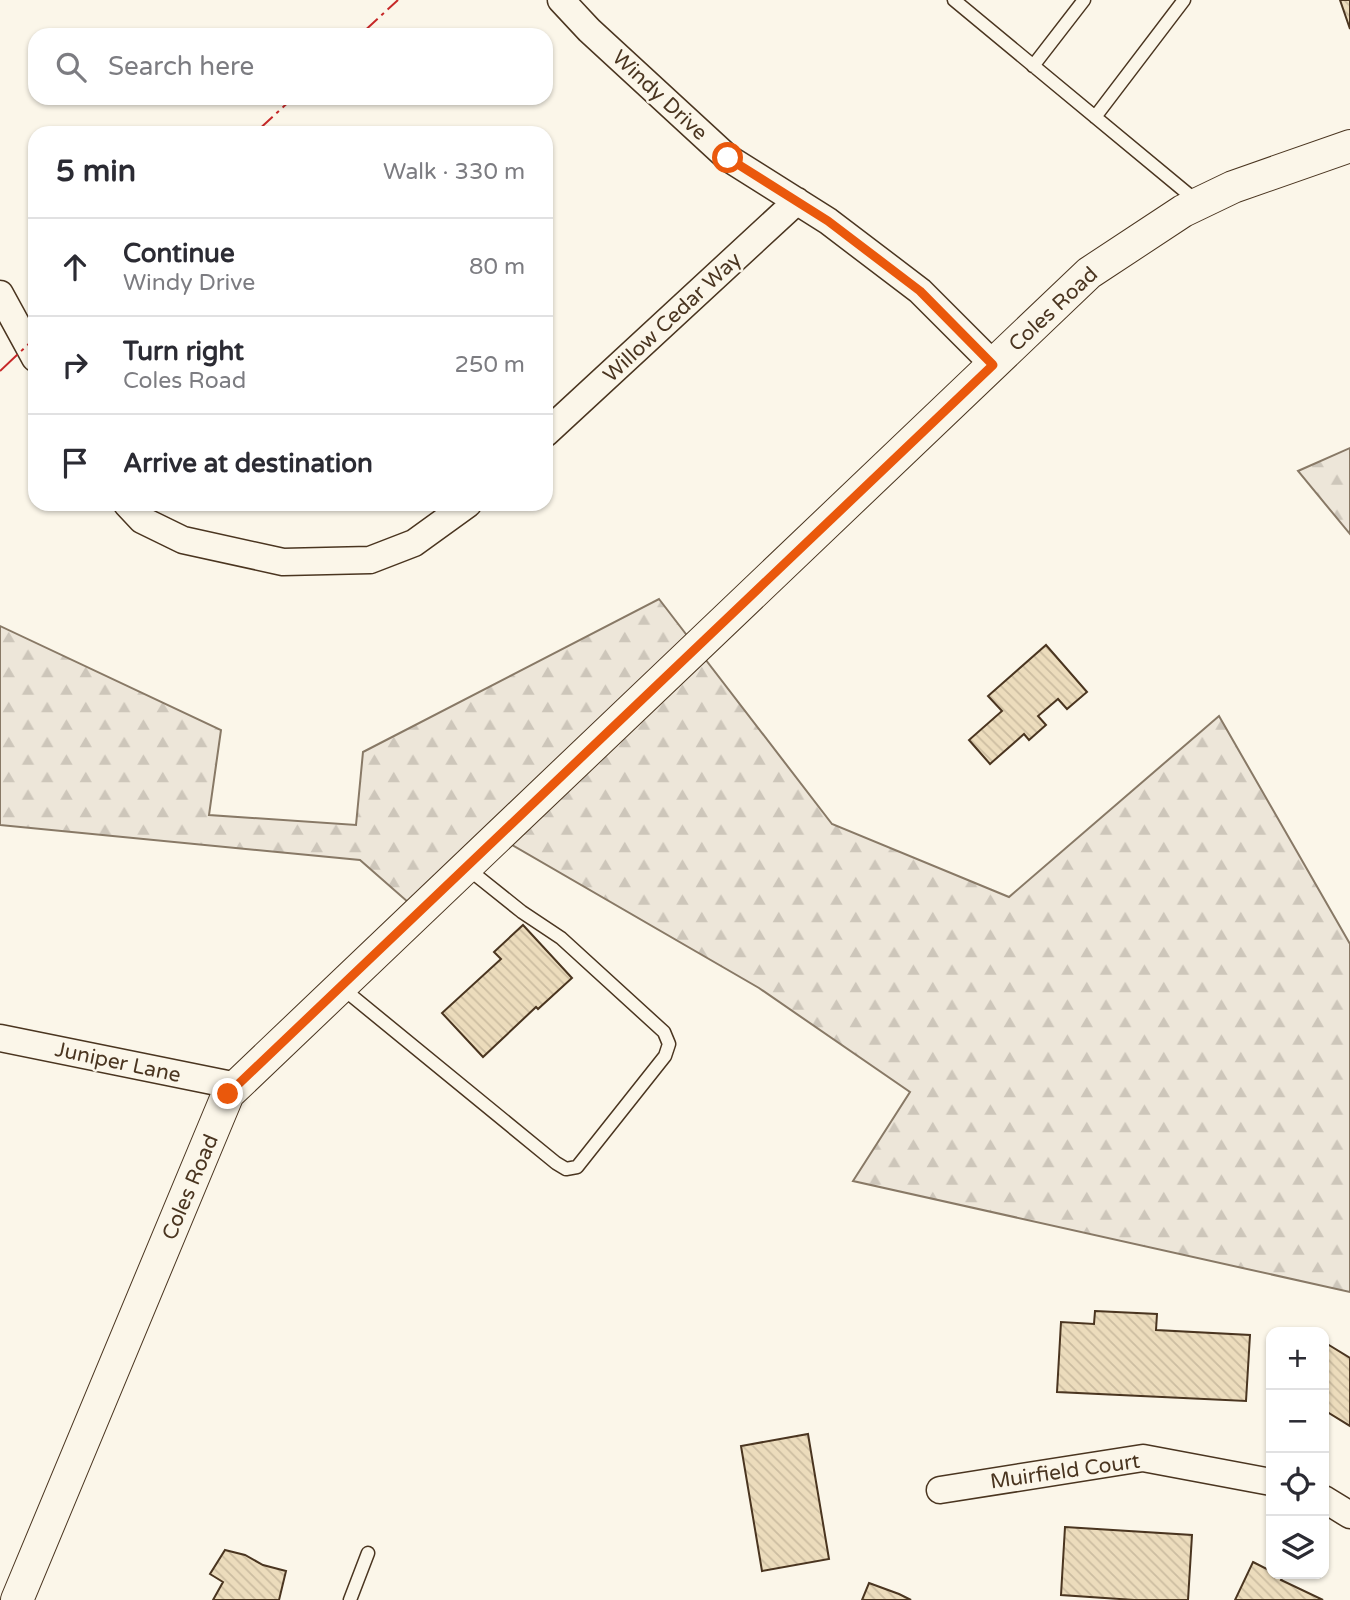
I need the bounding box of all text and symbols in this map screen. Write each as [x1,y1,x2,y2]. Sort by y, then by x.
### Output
search box [28,28,553,105]
street label: Windy Drive [607,45,712,146]
icon: search [52,48,90,86]
text: Search here [108,51,254,82]
route start [712,142,743,173]
text: 5 min [56,153,136,190]
text: Walk · 330 m [383,158,525,186]
text: Continue [123,238,235,269]
street label: Willow Cedar Way [598,247,746,388]
icon: ahead [56,248,94,286]
text: 80 m [469,253,525,281]
street label: Coles Road [1004,262,1103,357]
text: Windy Drive [123,269,255,297]
text: Turn right [123,336,244,367]
icon: right [56,346,94,384]
text: 250 m [455,351,525,379]
text: Coles Road [123,367,246,395]
icon: arrive [56,444,94,482]
text: Arrive at destination [123,448,373,479]
street label: Juniper Lane [53,1037,183,1088]
route end [212,1078,243,1109]
street label: Coles Road [157,1131,224,1244]
map controls [1266,1327,1329,1579]
button: + [1266,1327,1329,1390]
button: − [1266,1390,1329,1453]
street label: Muirfield Court [988,1449,1142,1494]
button: locate [1266,1453,1329,1516]
button: layers [1266,1516,1329,1579]

